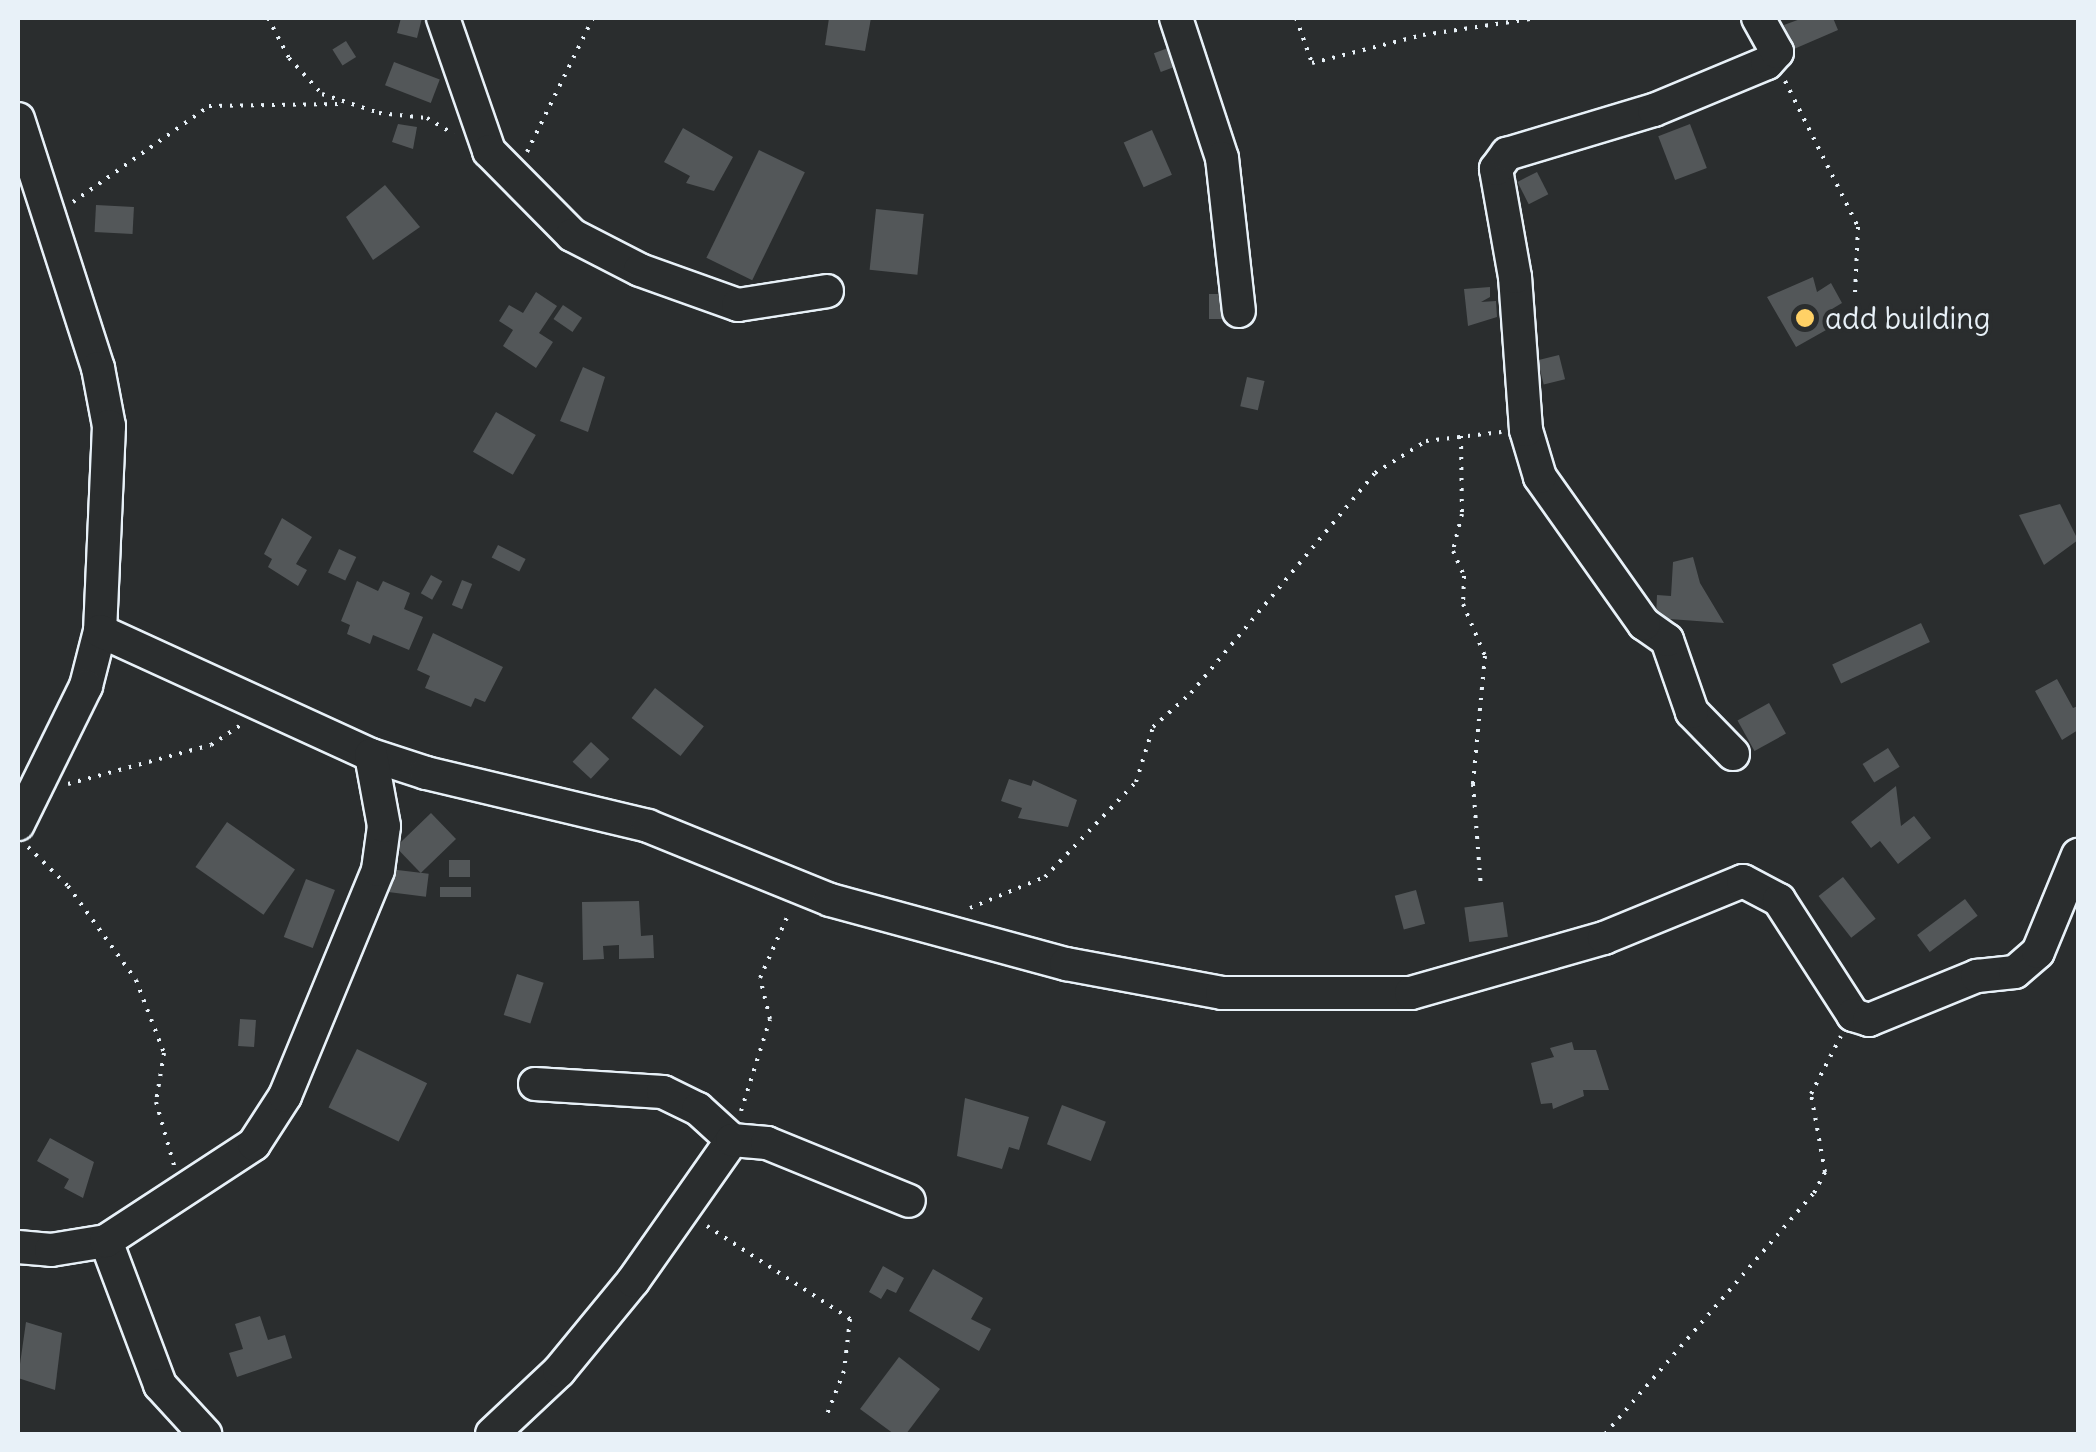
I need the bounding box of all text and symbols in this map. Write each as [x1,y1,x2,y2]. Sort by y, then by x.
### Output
place label: add building [1825,300,1990,336]
marker: add building [1794,307,1816,329]

